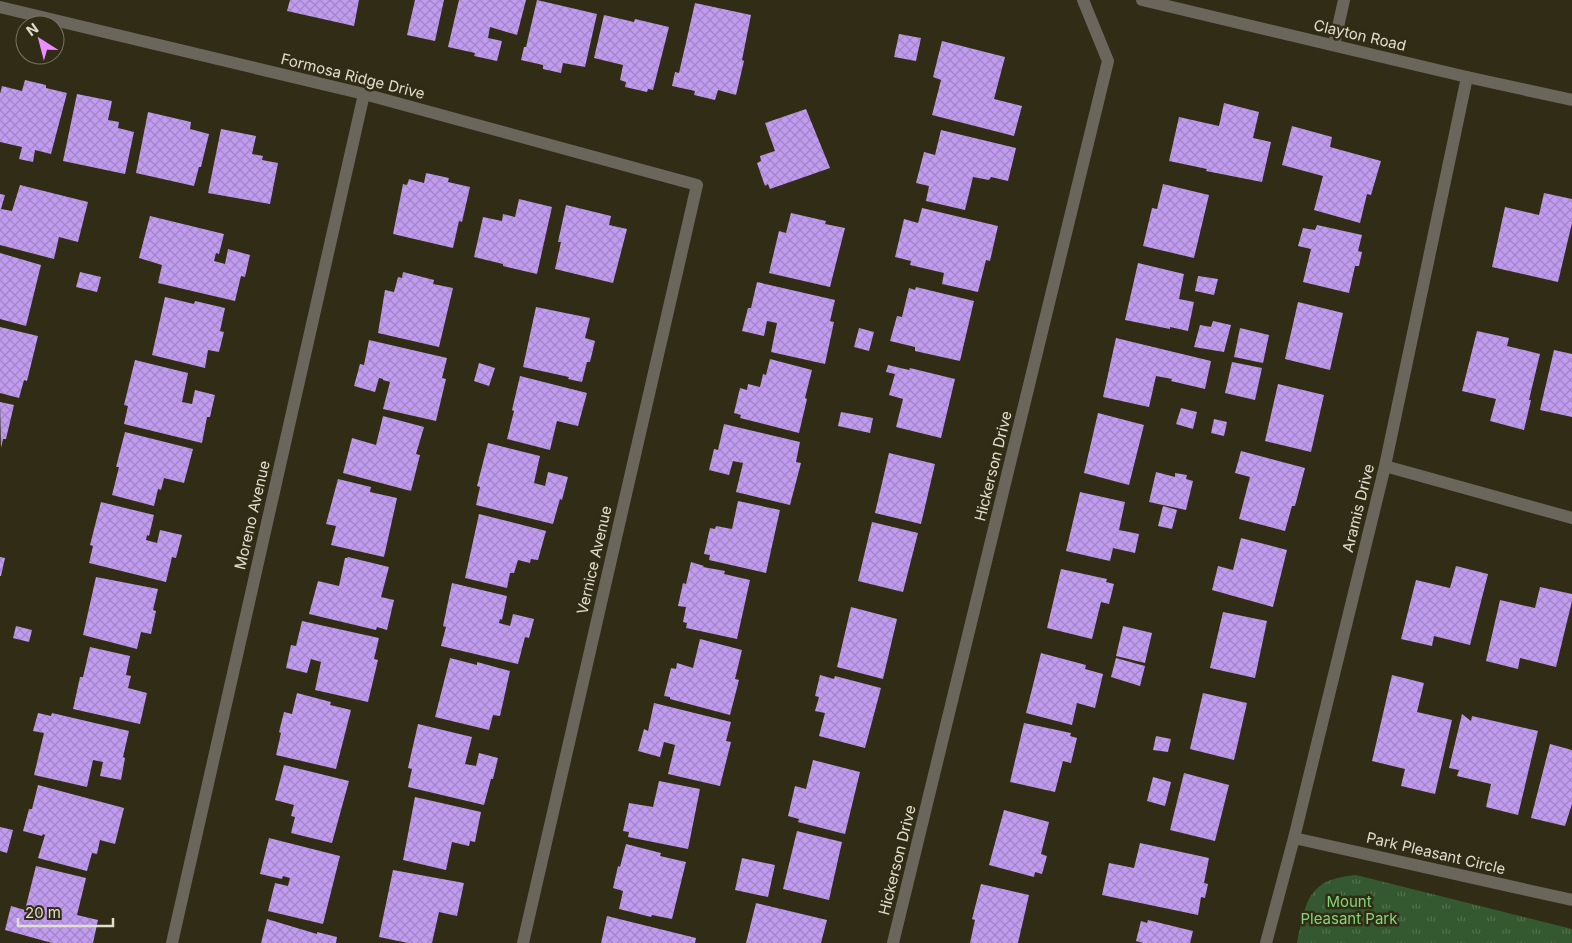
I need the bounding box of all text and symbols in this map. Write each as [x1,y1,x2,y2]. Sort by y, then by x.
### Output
north arrow [15,15,65,65]
street label: Clayton Road [1312,15,1408,55]
text: N [23,19,41,39]
street label: Formosa Ridge Drive [279,49,427,103]
street label: Hickerson Drive [970,409,1016,523]
street label: Moreno Avenue [230,459,274,571]
street label: Aramis Drive [1338,462,1378,554]
street label: Vernice Avenue [572,504,616,616]
street label: Hickerson Drive [874,803,920,917]
street label: Park Pleasant Circle [1365,828,1507,878]
park label: Mount Pleasant Park [1301,892,1398,928]
scale bar [18,896,112,928]
text: 20 m [25,903,61,922]

